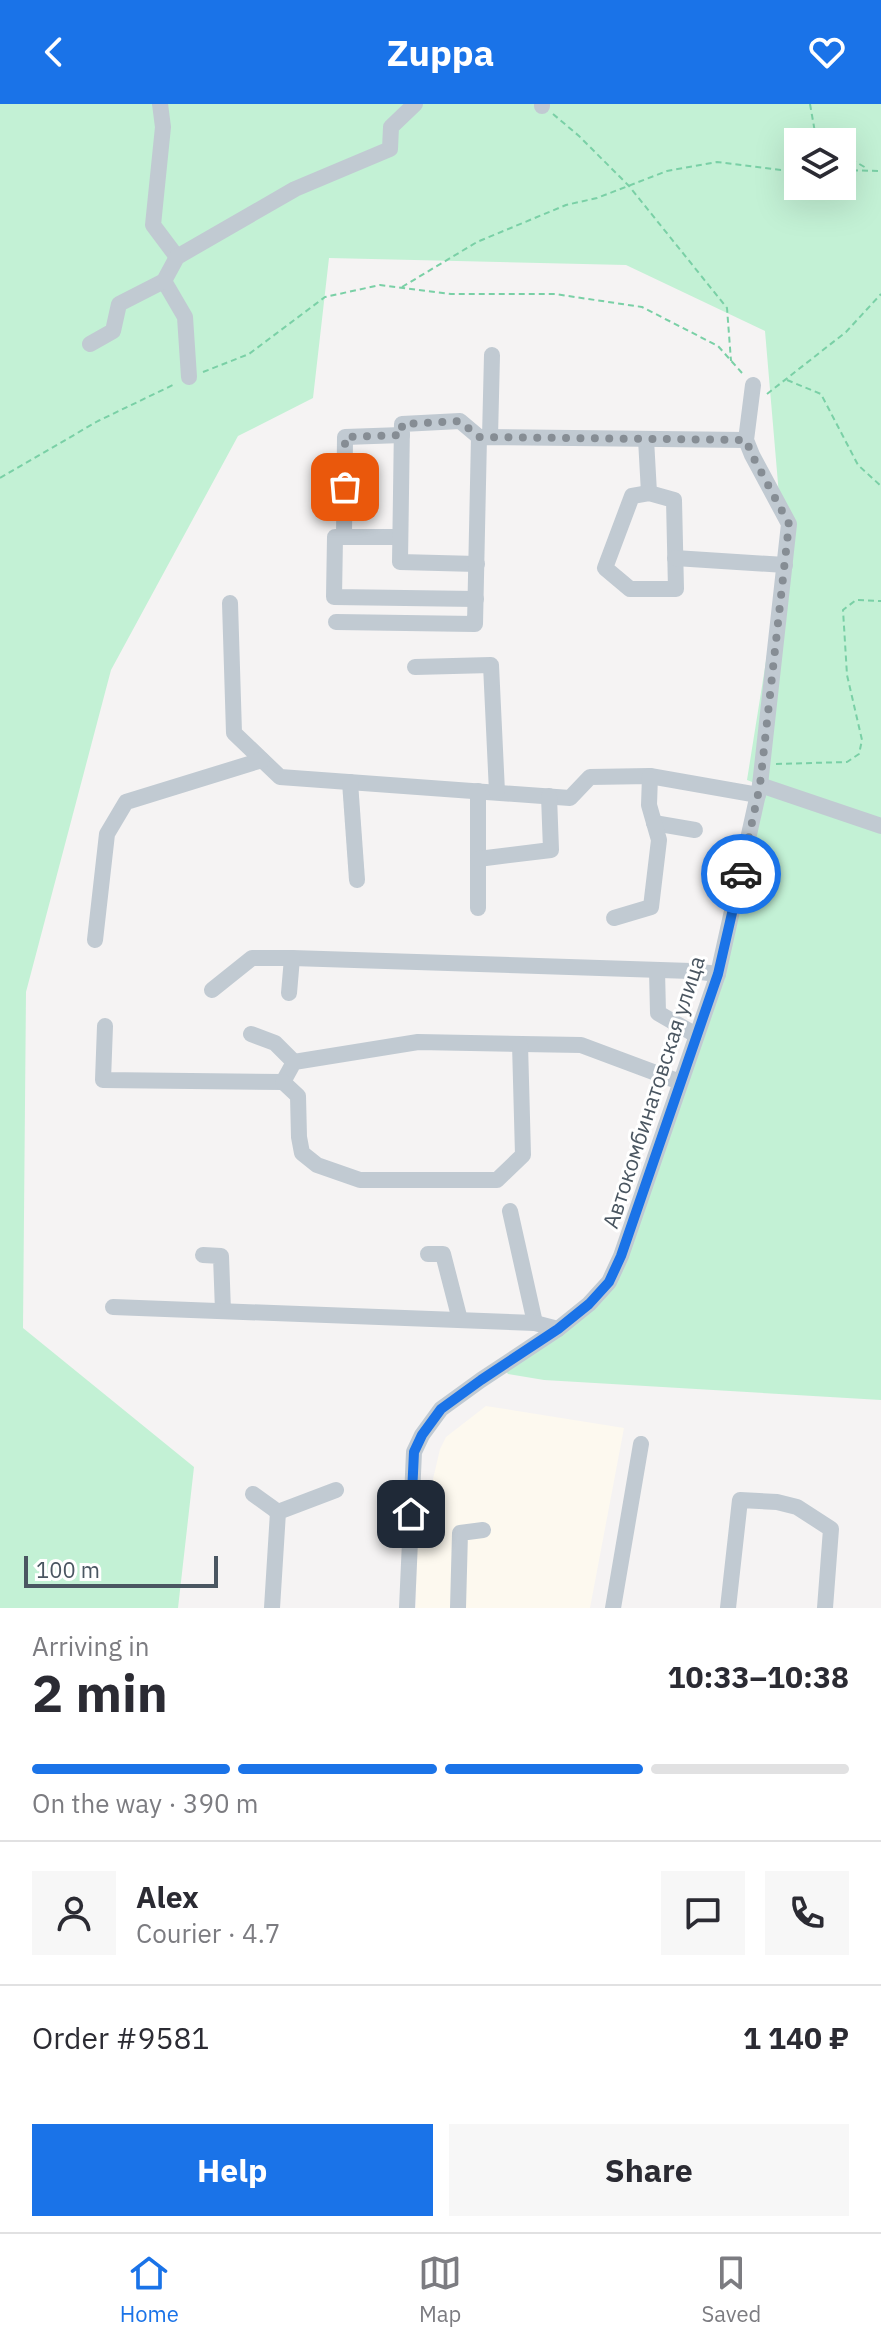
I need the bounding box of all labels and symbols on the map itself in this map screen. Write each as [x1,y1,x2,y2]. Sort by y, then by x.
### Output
pin [311,453,379,521]
courier [701,834,781,914]
street label: Автокомбинатовская улица [595,952,711,1232]
pin [377,1480,445,1548]
scale bar [24,1552,218,1588]

